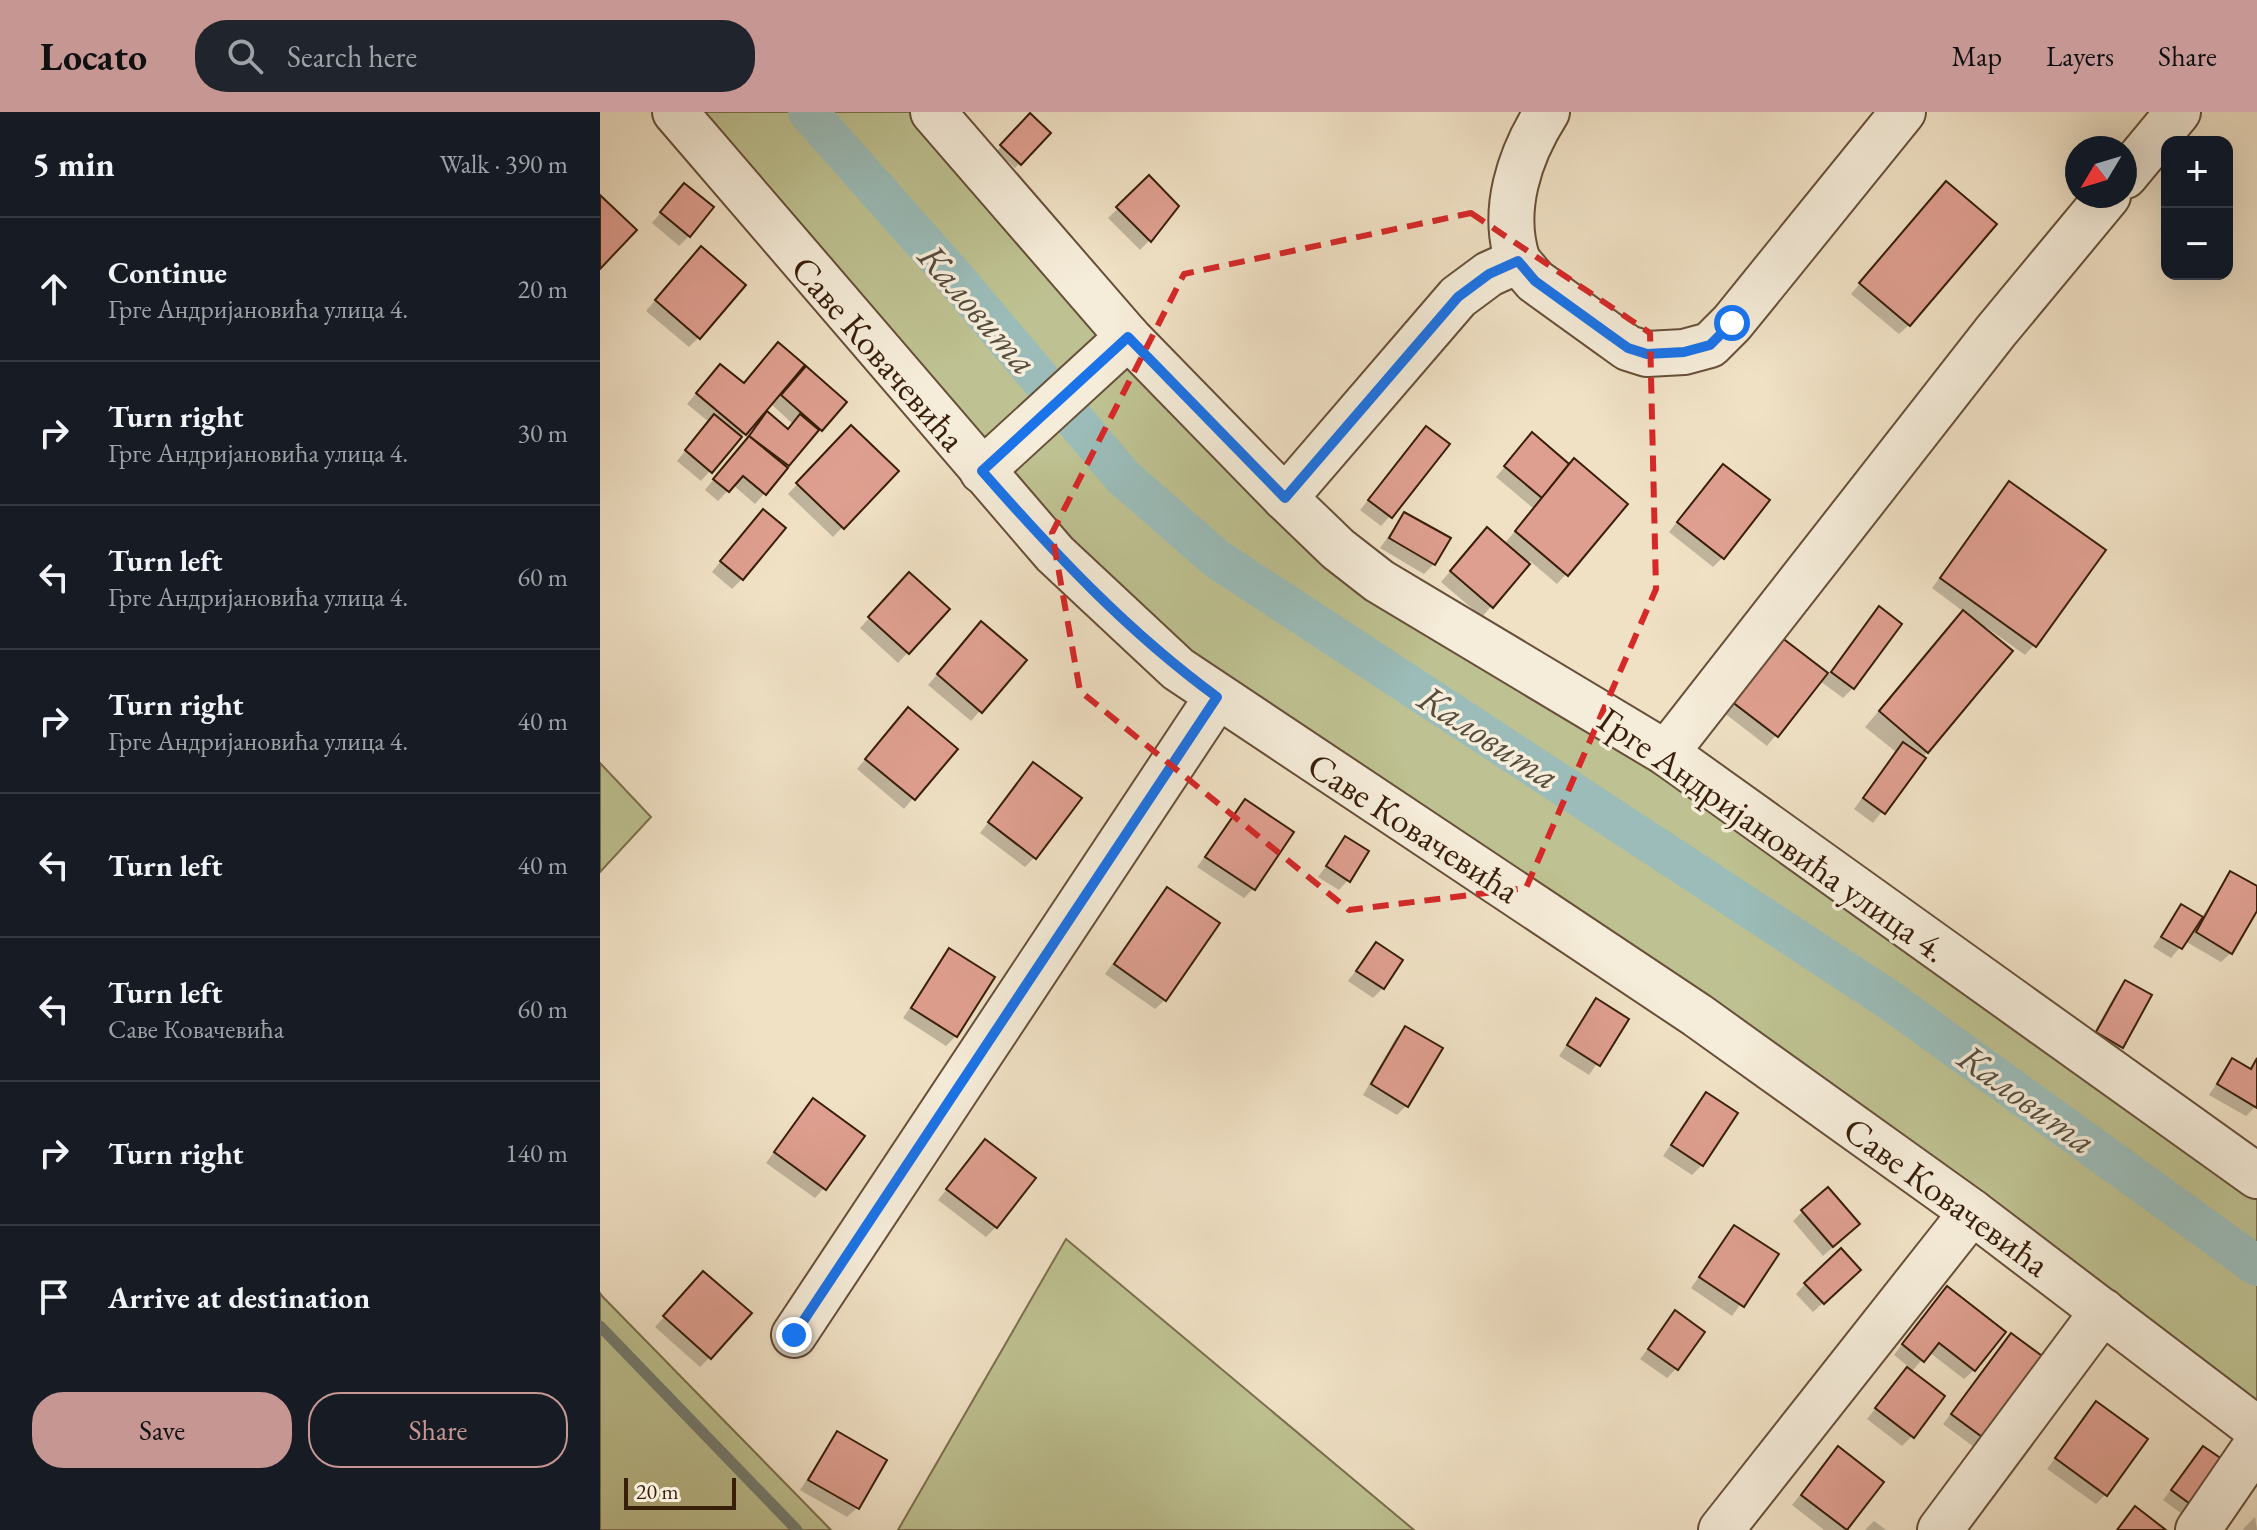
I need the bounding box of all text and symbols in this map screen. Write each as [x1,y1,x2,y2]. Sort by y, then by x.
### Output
search box [195,20,755,92]
text: Locato [40,32,147,81]
icon: search [223,34,267,78]
text: Search here [287,37,417,76]
text: Map [1952,38,2002,74]
text: Layers [2046,38,2114,74]
text: Share [2158,38,2217,74]
north arrow [2065,136,2137,208]
map controls [2161,136,2233,280]
button: + [2161,136,2233,208]
text: 5 min [32,142,115,186]
text: Walk · 390 m [440,147,568,181]
button: − [2161,208,2233,280]
water label: Каловита [907,232,1049,385]
street label: Саве Ковачевића [781,246,977,461]
text: Continue [108,253,227,292]
icon: ahead [32,267,76,311]
text: 20 m [518,272,568,306]
text: Грге Андријановића улица 4. [108,292,408,326]
route start [1714,305,1750,341]
text: Turn right [108,397,244,436]
icon: right [32,411,76,455]
text: 30 m [518,416,568,450]
text: Грге Андријановића улица 4. [108,436,408,470]
text: Turn left [108,541,222,580]
icon: left [32,555,76,599]
text: 60 m [518,560,568,594]
text: Грге Андријановића улица 4. [108,580,408,614]
water label: Каловита [1409,672,1569,800]
text: Turn right [108,685,244,724]
street label: Грге Андријановића улица 4. [1589,696,1957,973]
icon: right [32,699,76,743]
text: 40 m [518,704,568,738]
text: Грге Андријановића улица 4. [108,724,408,758]
street label: Саве Ковачевића [1299,741,1529,914]
icon: left [32,843,76,887]
text: Turn left [108,846,222,885]
text: 40 m [518,848,568,882]
text: Turn left [108,973,222,1012]
icon: left [32,987,76,1031]
text: 60 m [518,992,568,1026]
text: Саве Ковачевића [108,1012,284,1046]
water label: Каловита [1948,1032,2106,1165]
street label: Саве Ковачевића [1834,1106,2060,1287]
icon: right [32,1131,76,1175]
text: Turn right [108,1134,244,1173]
text: 140 m [505,1136,568,1170]
icon: arrive [32,1275,76,1319]
text: Arrive at destination [108,1278,370,1317]
route end [776,1317,812,1353]
button: Save [32,1392,292,1468]
button: Share [308,1392,568,1468]
scale bar [624,1474,736,1510]
text: 20 m [636,1477,679,1506]

